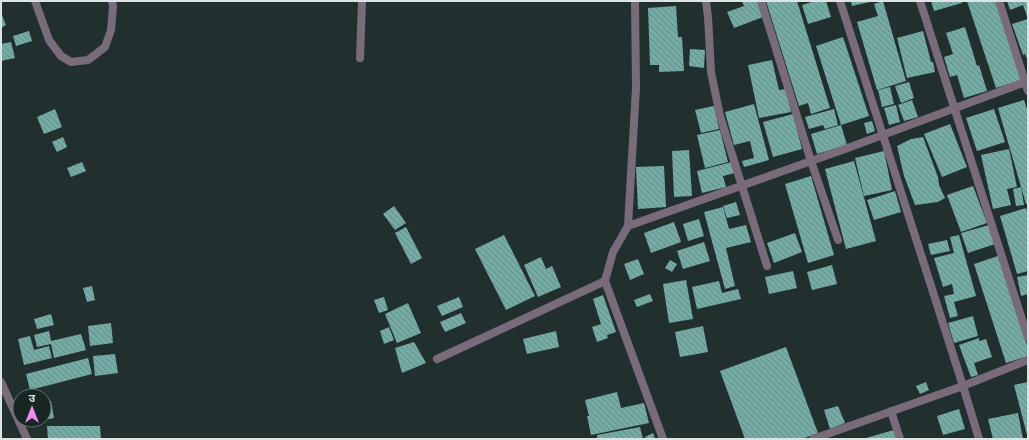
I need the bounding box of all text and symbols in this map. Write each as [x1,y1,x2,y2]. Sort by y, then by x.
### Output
north arrow [12,388,52,428]
text: उ [29,391,36,406]

